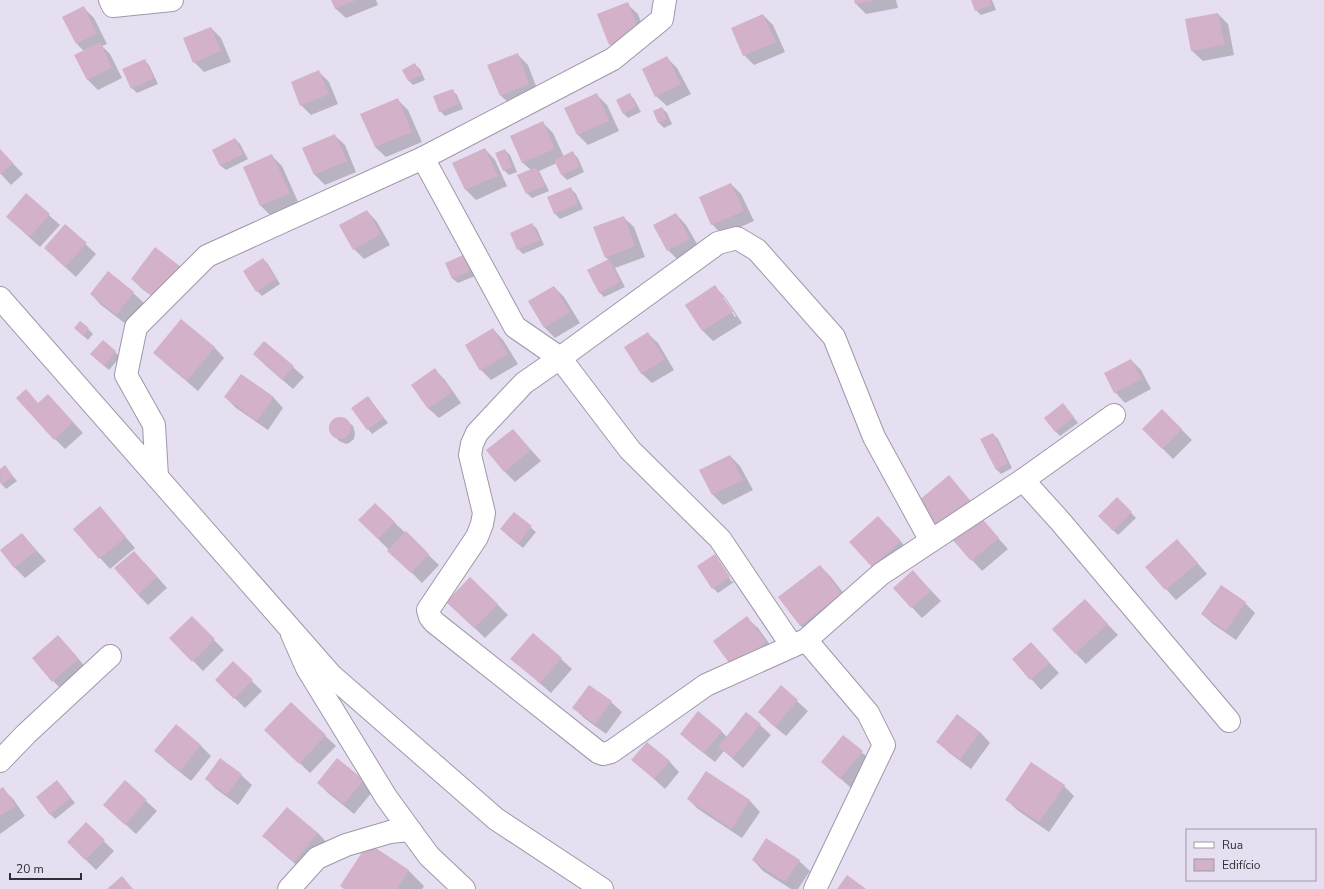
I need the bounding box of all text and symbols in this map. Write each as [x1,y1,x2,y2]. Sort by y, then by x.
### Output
legend [1186,829,1316,881]
text: Rua [1222,837,1243,853]
scale bar [10,855,81,881]
text: Edifício [1222,857,1261,873]
text: 20 m [16,861,44,877]

